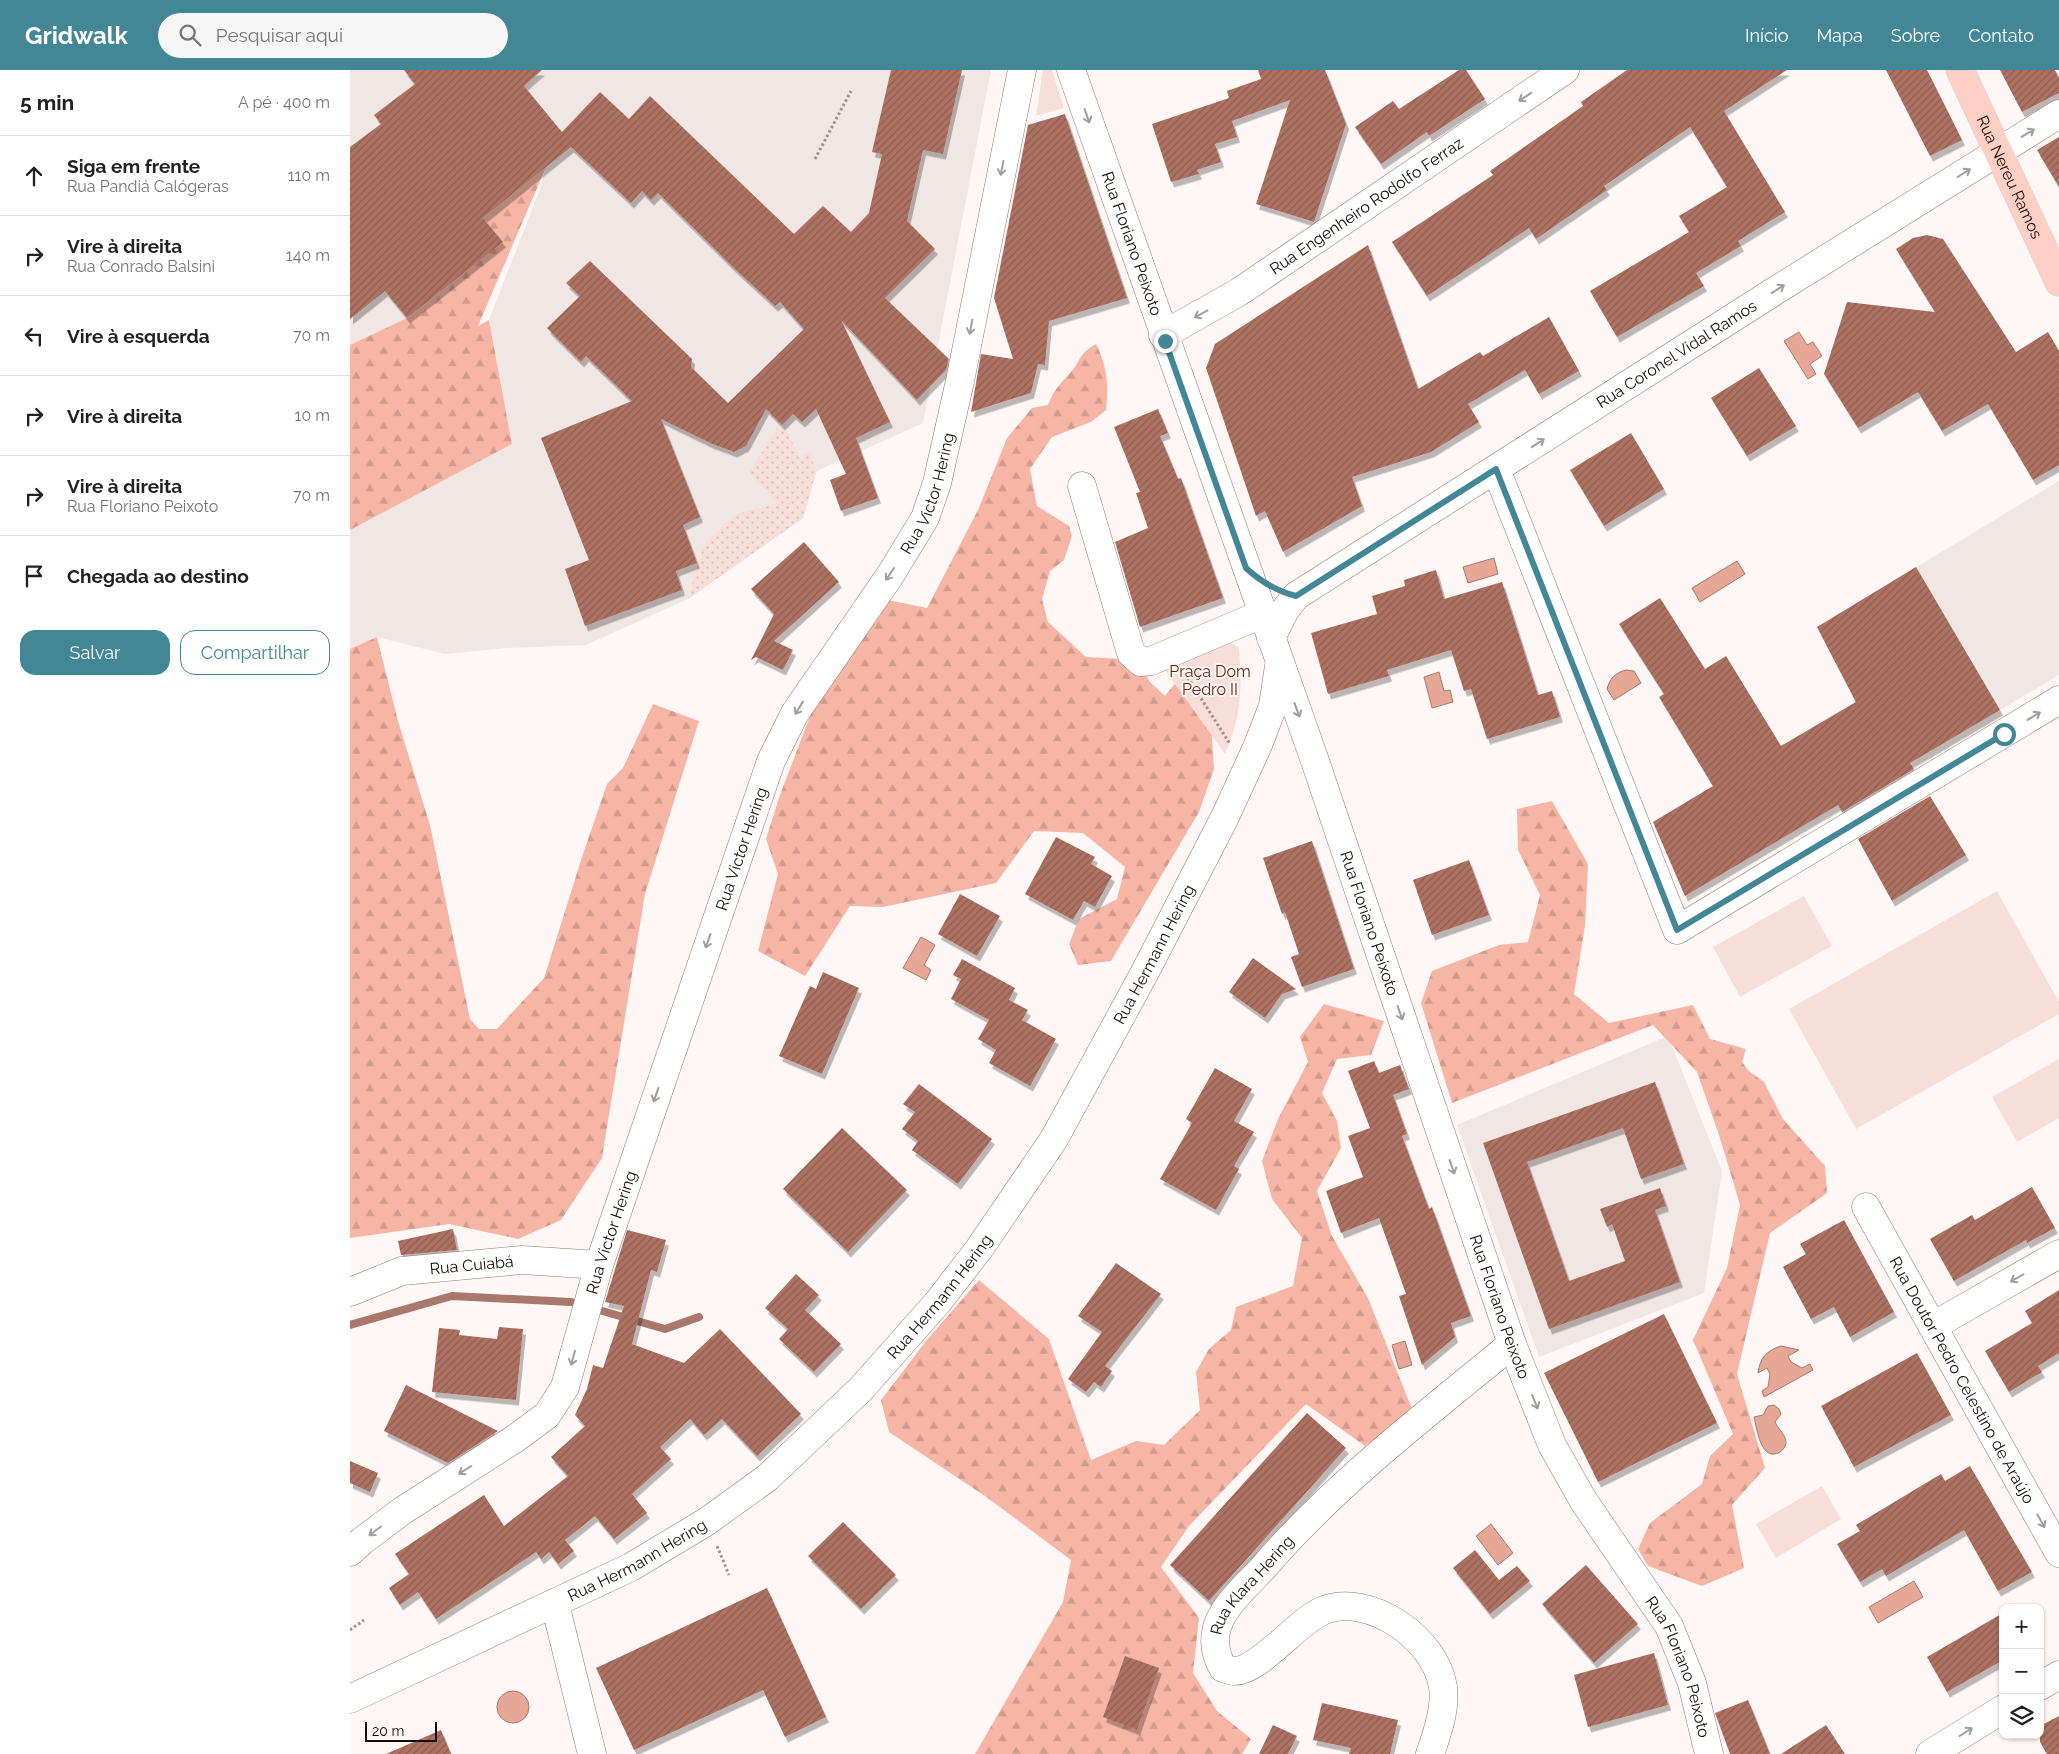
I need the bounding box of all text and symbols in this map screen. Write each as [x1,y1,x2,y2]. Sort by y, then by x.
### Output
search box [158,13,508,58]
text: Gridwalk [25,21,128,50]
icon: search [176,21,204,49]
text: Pesquisar aqui [216,24,343,46]
text: Início [1745,25,1788,46]
text: Mapa [1816,25,1863,46]
text: Sobre [1891,25,1940,46]
text: Contato [1968,25,2034,46]
text: 5 min [20,90,74,115]
one-way arrow [1518,92,1532,102]
text: A pé · 400 m [238,93,330,112]
one-way arrow [1083,108,1092,123]
street label: Rua Nereu Ramos [1973,113,2046,242]
one-way arrow [2021,127,2035,137]
street label: Rua Engenheiro Rodolfo Ferraz [1266,133,1467,278]
text: Siga em frente [67,155,200,177]
one-way arrow [997,159,1007,175]
icon: ahead [20,162,48,190]
text: 110 m [288,166,330,185]
one-way arrow [1956,167,1970,177]
street label: Rua Floriano Peixoto [1098,169,1166,318]
text: Rua Pandiá Calógeras [67,177,229,196]
text: Vire à direita [67,235,182,257]
icon: right [20,242,48,270]
text: 140 m [286,246,330,265]
text: Rua Conrado Balsini [67,257,215,276]
one-way arrow [1770,284,1784,294]
street label: Rua Coronel Vidal Ramos [1593,296,1760,412]
one-way arrow [1195,309,1209,319]
one-way arrow [965,319,975,335]
icon: left [20,322,48,350]
text: Vire à esquerda [67,325,210,347]
text: 70 m [293,326,330,345]
route end [1154,330,1177,353]
icon: right [20,402,48,430]
text: Vire à direita [67,405,182,427]
text: 10 m [295,406,330,425]
street label: Rua Victor Hering [896,431,958,558]
one-way arrow [1530,437,1544,447]
text: Vire à direita [67,475,182,497]
icon: right [20,482,48,510]
text: 70 m [293,486,330,505]
text: Rua Floriano Peixoto [67,497,218,516]
icon: arrive [20,562,48,590]
text: Chegada ao destino [67,565,249,587]
one-way arrow [885,567,895,581]
button: Salvar [20,630,170,675]
button: Compartilhar [180,630,330,675]
park label: Praça Dom Pedro II [1169,662,1251,699]
one-way arrow [793,701,803,715]
one-way arrow [1293,702,1302,717]
one-way arrow [2026,710,2040,720]
route start [1993,723,2016,746]
street label: Rua Victor Hering [712,785,771,913]
street label: Rua Floriano Peixoto [1336,849,1403,998]
street label: Rua Hermann Hering [1110,881,1199,1027]
one-way arrow [703,932,712,948]
one-way arrow [1396,1004,1405,1020]
one-way arrow [651,1086,660,1102]
one-way arrow [1447,1158,1457,1174]
street label: Rua Victor Hering [582,1168,641,1296]
street label: Rua Hermann Hering [883,1231,996,1363]
street label: Rua Floriano Peixoto [1466,1232,1534,1382]
street label: Rua Cuiabá [429,1252,514,1278]
street label: Rua Doutor Pedro Celestino de Araújo [1886,1253,2038,1507]
one-way arrow [2009,1273,2024,1283]
one-way arrow [568,1349,578,1365]
one-way arrow [1531,1394,1540,1410]
one-way arrow [459,1466,473,1476]
one-way arrow [2036,1514,2046,1529]
street label: Rua Hermann Hering [565,1515,710,1605]
one-way arrow [369,1525,382,1536]
street label: Rua Klara Hering [1207,1531,1298,1637]
street label: Rua Floriano Peixoto [1641,1593,1714,1740]
map controls [1999,1604,2044,1739]
button: + [1999,1604,2044,1649]
button: − [1999,1649,2044,1694]
button: layers [1999,1694,2044,1739]
scale bar [365,1719,438,1742]
text: 20 m [372,1723,404,1739]
one-way arrow [1959,1726,1973,1736]

